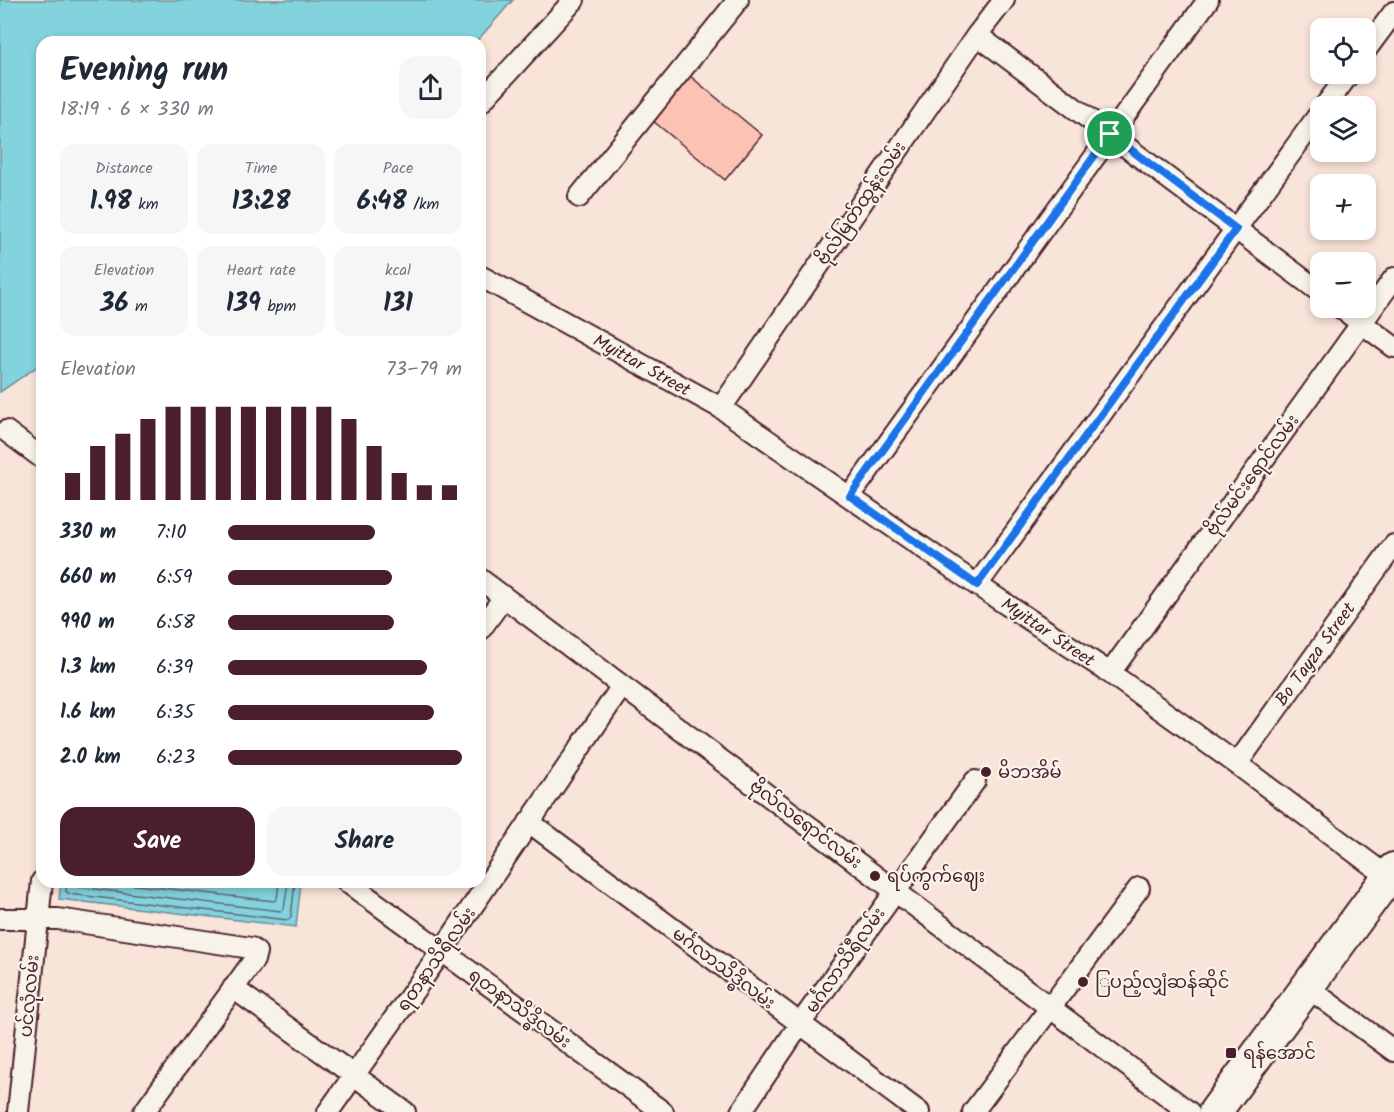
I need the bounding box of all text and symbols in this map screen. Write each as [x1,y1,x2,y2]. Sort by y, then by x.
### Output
map controls [1310,18,1376,318]
button: locate [1310,18,1376,84]
text: Evening run [60,45,228,98]
button: share [399,56,462,119]
text: 18:19 · 6 × 330 m [60,94,214,126]
button: layers [1310,96,1376,162]
pin [1084,108,1135,159]
icon: arrive [1093,117,1126,150]
street label: ဗိုလ်မြတ်ထွန်းလမ်း [809,135,915,272]
text: Distance [95,156,153,181]
text: Time [245,156,277,181]
text: Pace [383,156,413,181]
button: + [1310,174,1376,240]
text: 1.98 [89,181,132,223]
text: 13:28 [232,181,290,223]
text: 6:48 [357,181,407,223]
text: km [132,192,159,217]
text: /km [407,192,439,217]
button: − [1310,252,1376,318]
text: Elevation [94,258,154,283]
text: Heart rate [226,258,296,283]
text: kcal [385,258,411,283]
text: 36 [100,283,129,325]
text: 139 [226,283,261,325]
text: 131 [383,283,413,325]
text: m [129,294,148,319]
text: bpm [261,294,296,319]
street label: Myittar Street [587,327,696,406]
text: Elevation [60,354,136,386]
text: 73–79 m [386,354,462,386]
street label: ဗိုလ်မင်းရောင်လမ်း [1198,408,1307,543]
text: 330 m [60,517,116,549]
text: 7:10 [156,517,186,549]
text: 660 m [60,562,116,594]
text: 6:59 [156,562,193,594]
street label: Myittar Street [994,591,1101,676]
street label: Bo Tayza Street [1268,596,1365,713]
text: 990 m [60,607,115,639]
text: 6:58 [156,607,195,639]
text: 1.3 km [60,652,116,684]
text: 6:39 [156,652,193,684]
text: 1.6 km [60,697,116,729]
text: 6:35 [156,697,194,729]
text: 2.0 km [60,742,121,774]
text: 6:23 [156,742,195,774]
place label: မိဘအိမ် [998,758,1062,788]
marker: မိဘအိမ် [979,765,993,779]
street label: ဗိုလ်လရောင်လမ်း [743,772,868,877]
button: Save [60,807,255,876]
button: Share [267,807,462,876]
place label: ရပ်ကွက်ဈေး [887,863,985,892]
marker: ရပ်ကွက်ဈေး [868,869,882,883]
street label: ရတနာသိရီလမ်း [389,901,484,1018]
street label: မင်္ဂလာသိရီလမ်း [798,901,894,1020]
street label: မင်္ဂလာသိဒ္ဓိလမ်း [665,920,782,1018]
street label: ပင်လုံလမ်း [12,954,49,1039]
street label: ရတနာသိဒ္ဓိလမ်း [461,961,577,1057]
place label: ြပည့်လျှံဆန်ဆိုင် [1095,968,1229,998]
marker: ြပည့်လျှံဆန်ဆိုင် [1076,975,1090,989]
place label: ရန်အောင် [1243,1040,1316,1069]
marker: ရန်အောင် [1224,1046,1238,1060]

